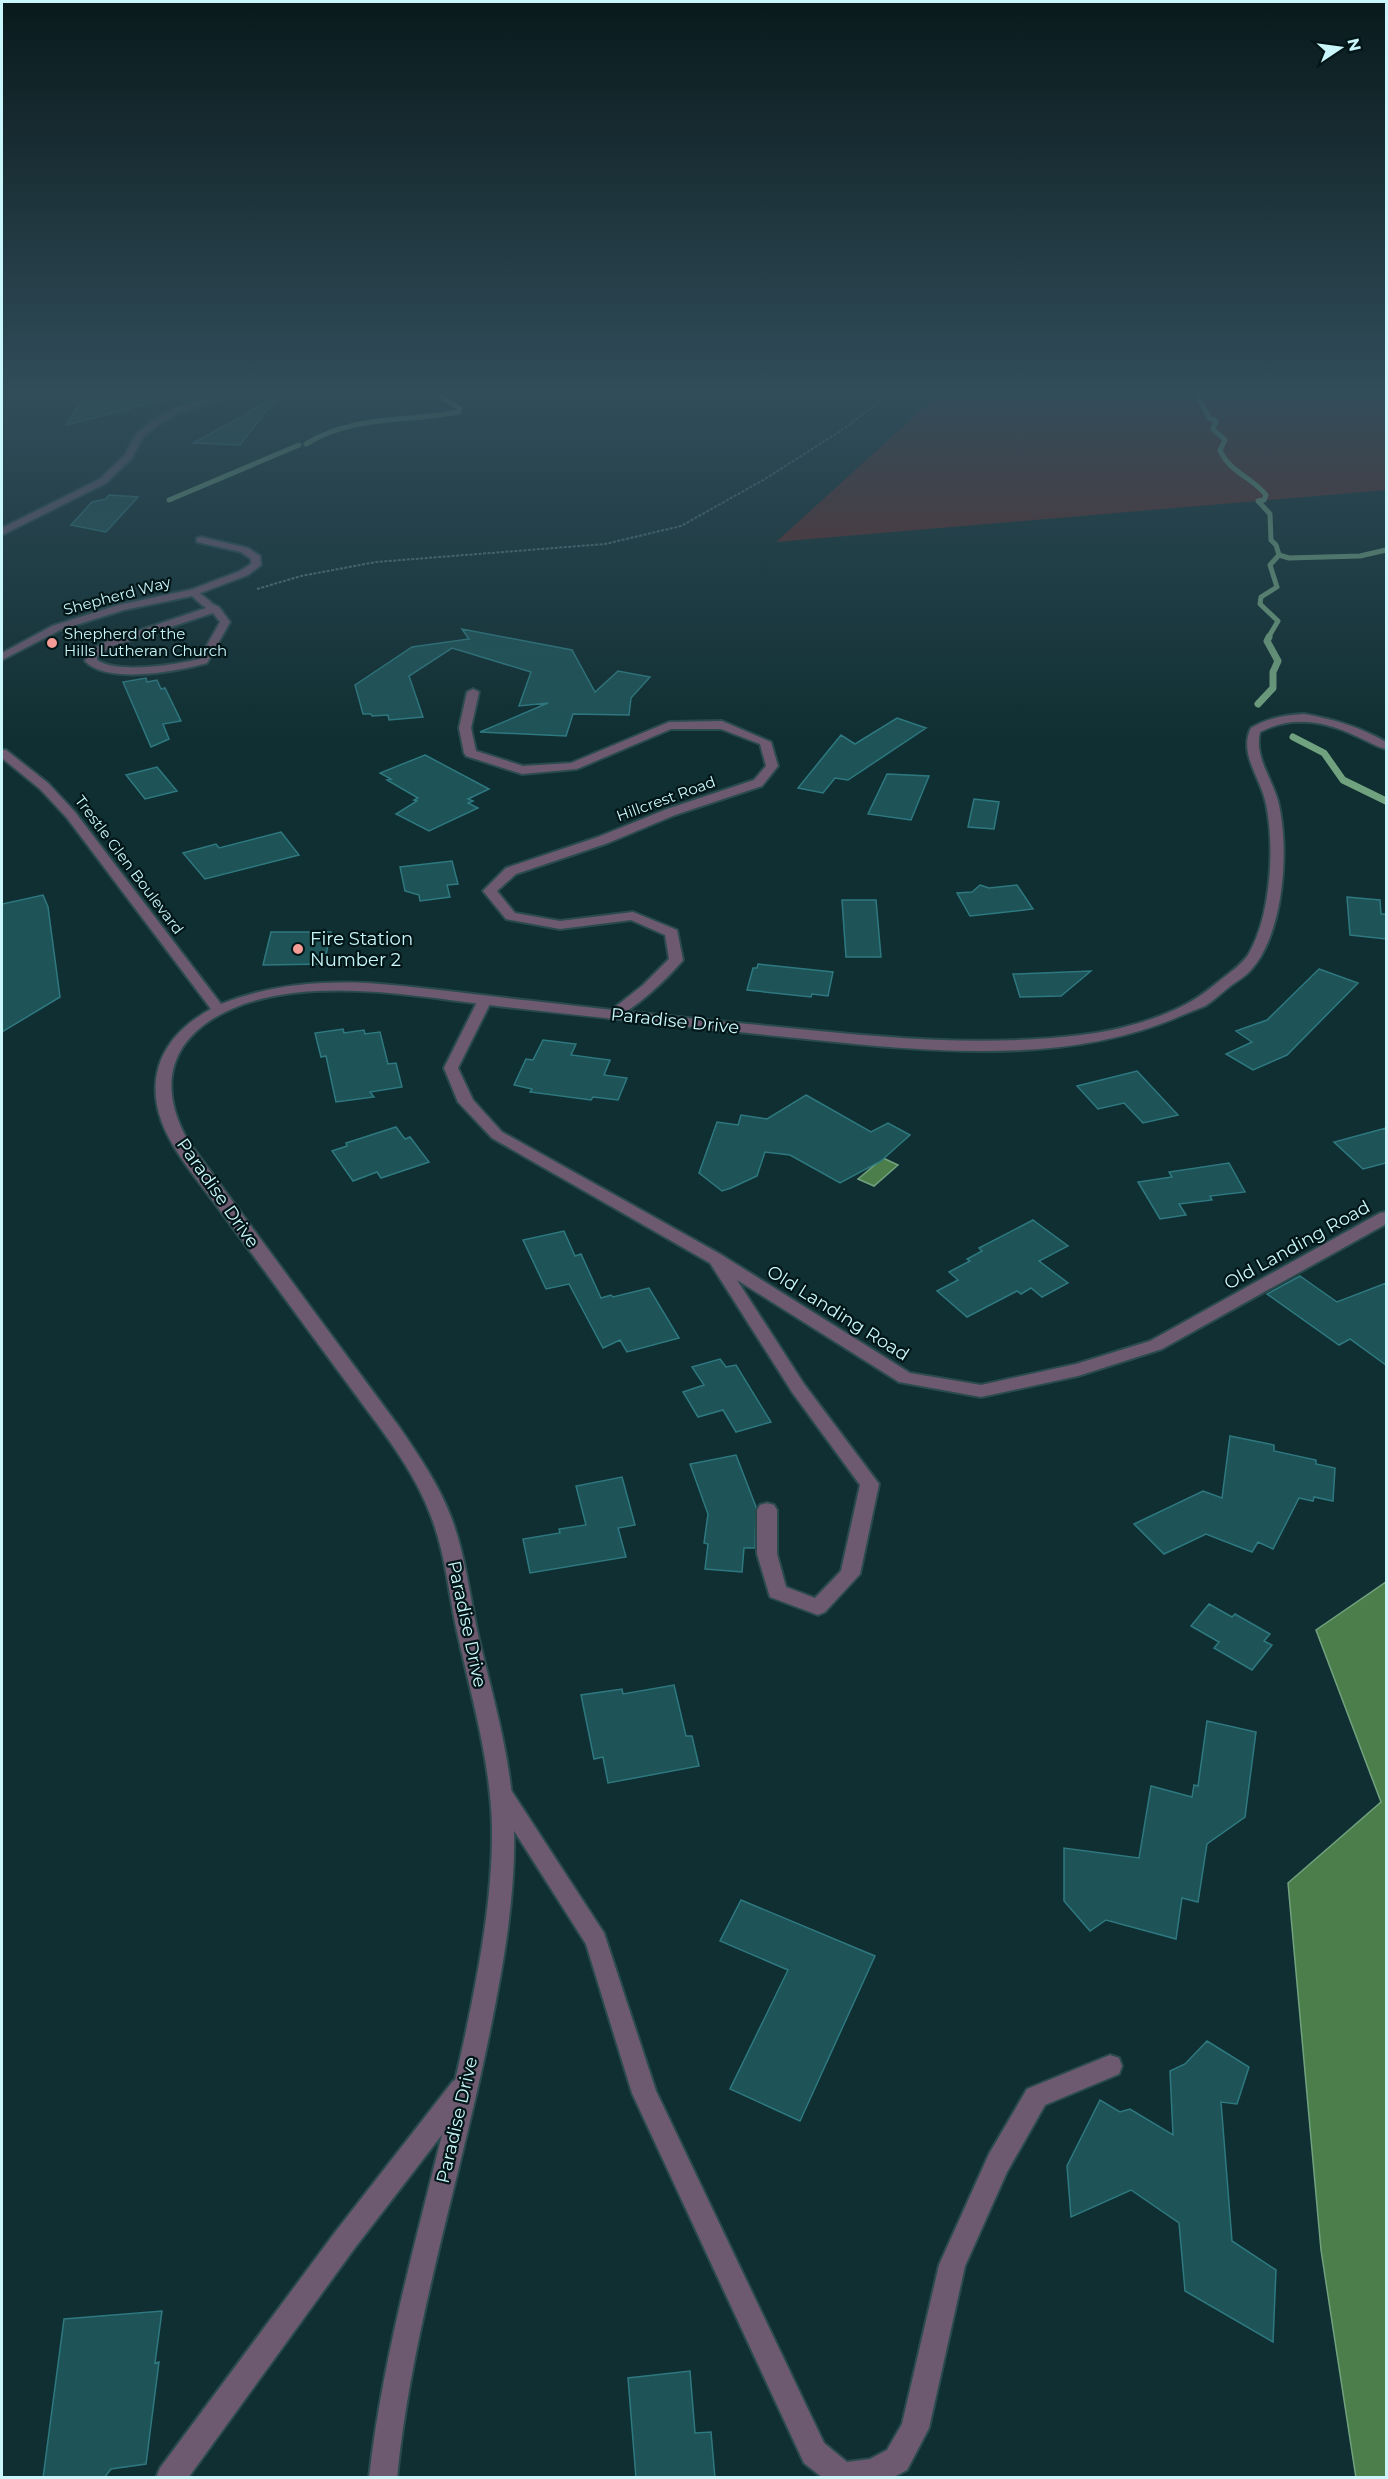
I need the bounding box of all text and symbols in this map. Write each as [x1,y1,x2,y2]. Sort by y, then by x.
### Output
north arrow [1310,18,1370,78]
text: N [1343,36,1365,53]
street label: Shepherd Way [61,572,173,619]
place label: Shepherd of the Hills Lutheran Church [64,624,227,660]
marker: Shepherd of the Hills Lutheran Church [45,636,59,650]
street label: Hillcrest Road [614,772,718,825]
street label: Trestle Glen Boulevard [71,792,188,938]
place label: Fire Station Number 2 [310,928,413,971]
marker: Fire Station Number 2 [291,942,305,956]
street label: Paradise Drive [610,1003,740,1039]
street label: Paradise Drive [172,1134,264,1252]
street label: Old Landing Road [1220,1196,1374,1294]
street label: Old Landing Road [763,1260,913,1366]
street label: Paradise Drive [443,1559,491,1689]
street label: Paradise Drive [432,2055,482,2185]

